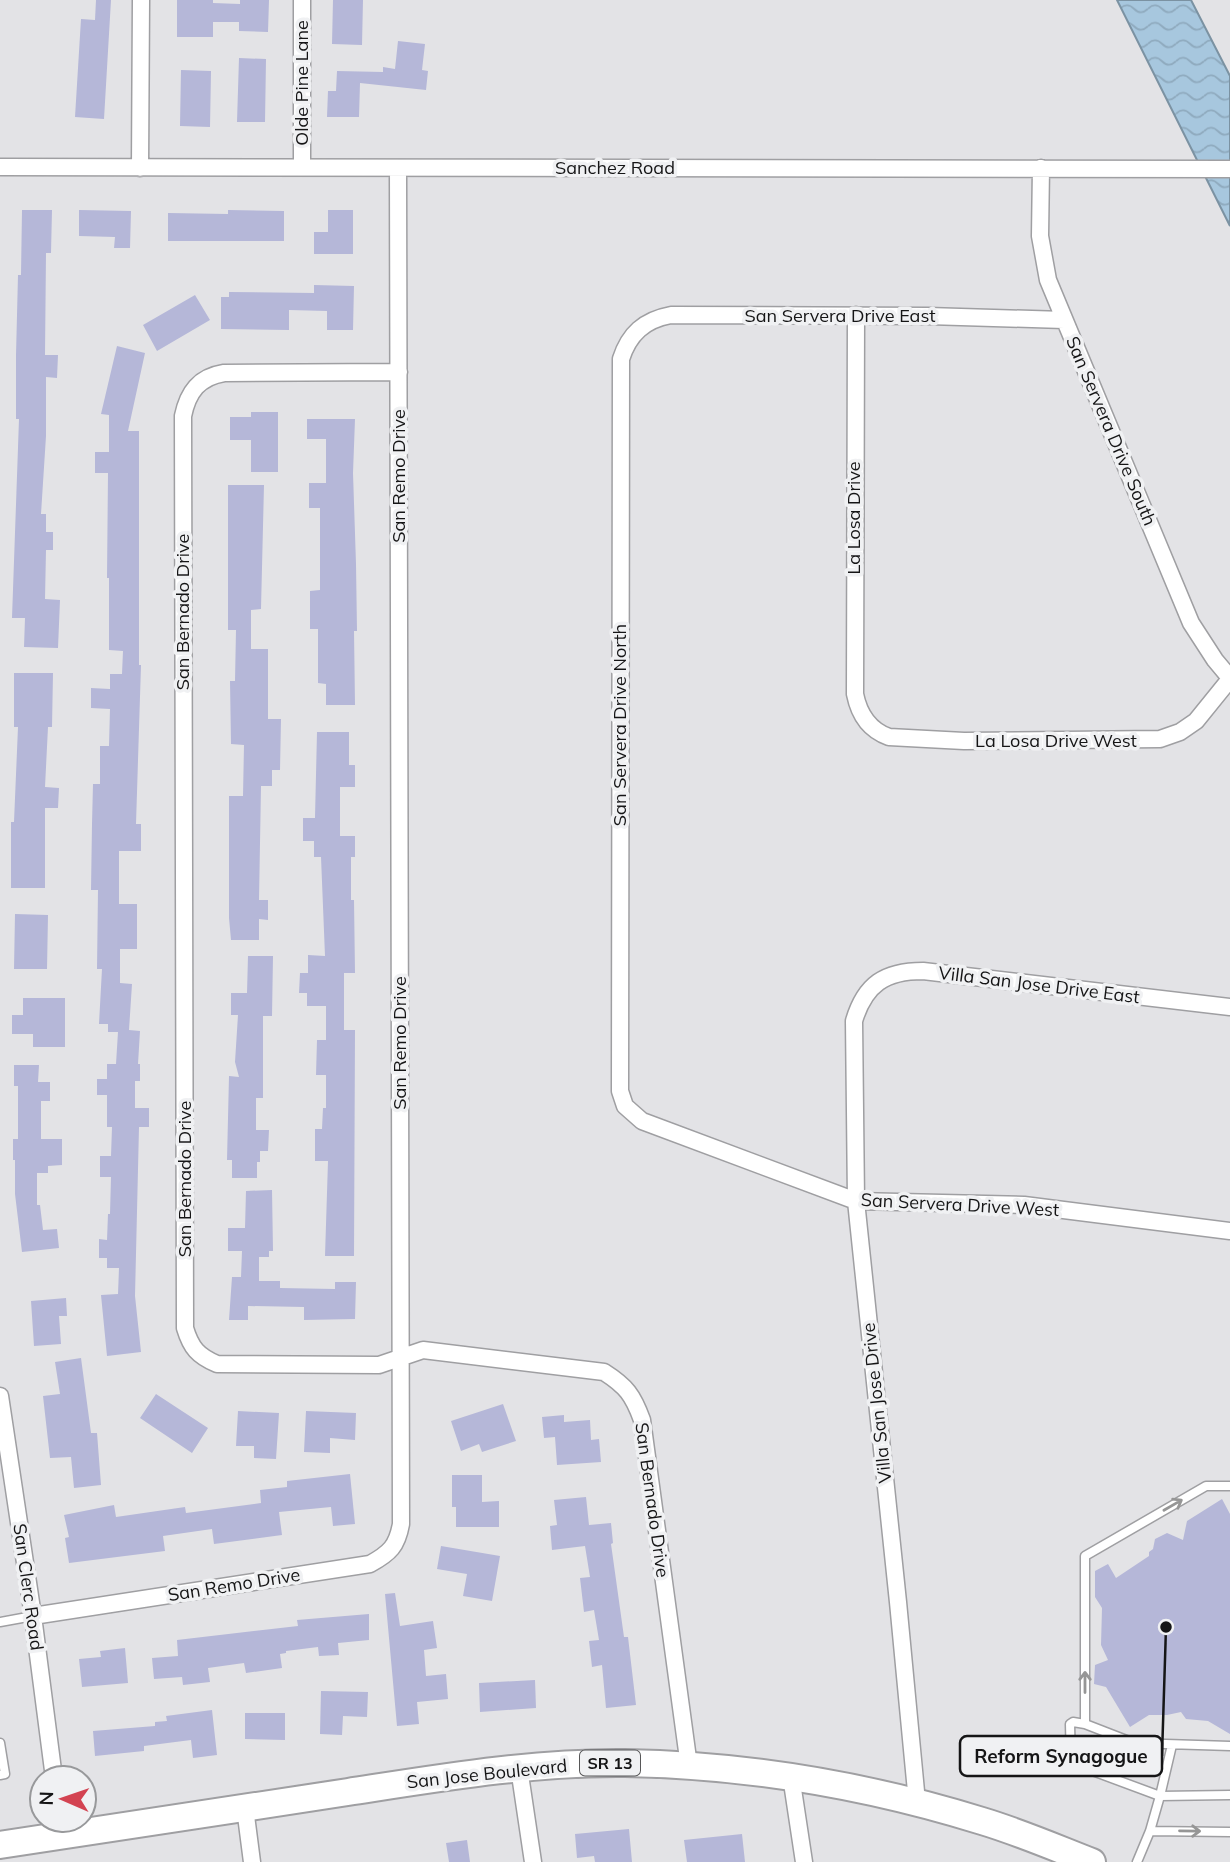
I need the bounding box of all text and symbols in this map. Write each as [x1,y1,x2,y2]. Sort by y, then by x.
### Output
street label: Olde Pine Lane [290,20,313,146]
street label: Sanchez Road [555,156,675,179]
street label: San Servera Drive East [744,304,936,327]
street label: San Servera Drive South [1061,333,1162,529]
street label: San Remo Drive [387,409,410,543]
street label: La Losa Drive [842,461,865,575]
street label: San Bernado Drive [171,534,194,690]
street label: San Servera Drive North [608,624,631,826]
street label: La Losa Drive West [975,729,1137,752]
street label: Villa San Jose Drive East [937,961,1141,1008]
street label: San Remo Drive [388,976,411,1110]
street label: San Bernado Drive [173,1101,196,1257]
street label: San Servera Drive West [860,1188,1060,1221]
street label: Villa San Jose Drive [857,1322,896,1484]
street label: San Bernado Drive [630,1421,675,1579]
one-way arrow [1162,1498,1182,1512]
street label: San Clerc Road [8,1522,49,1652]
street label: San Remo Drive [166,1563,302,1606]
one-way arrow [1078,1671,1092,1694]
callout: Reform Synagogue [960,1736,1162,1776]
text: Reform Synagogue [974,1744,1148,1768]
road number: SR 13 [580,1750,640,1776]
street label: San Jose Boulevard [406,1754,568,1793]
north arrow [28,1764,98,1834]
text: N [34,1791,58,1806]
one-way arrow [1178,1825,1201,1838]

